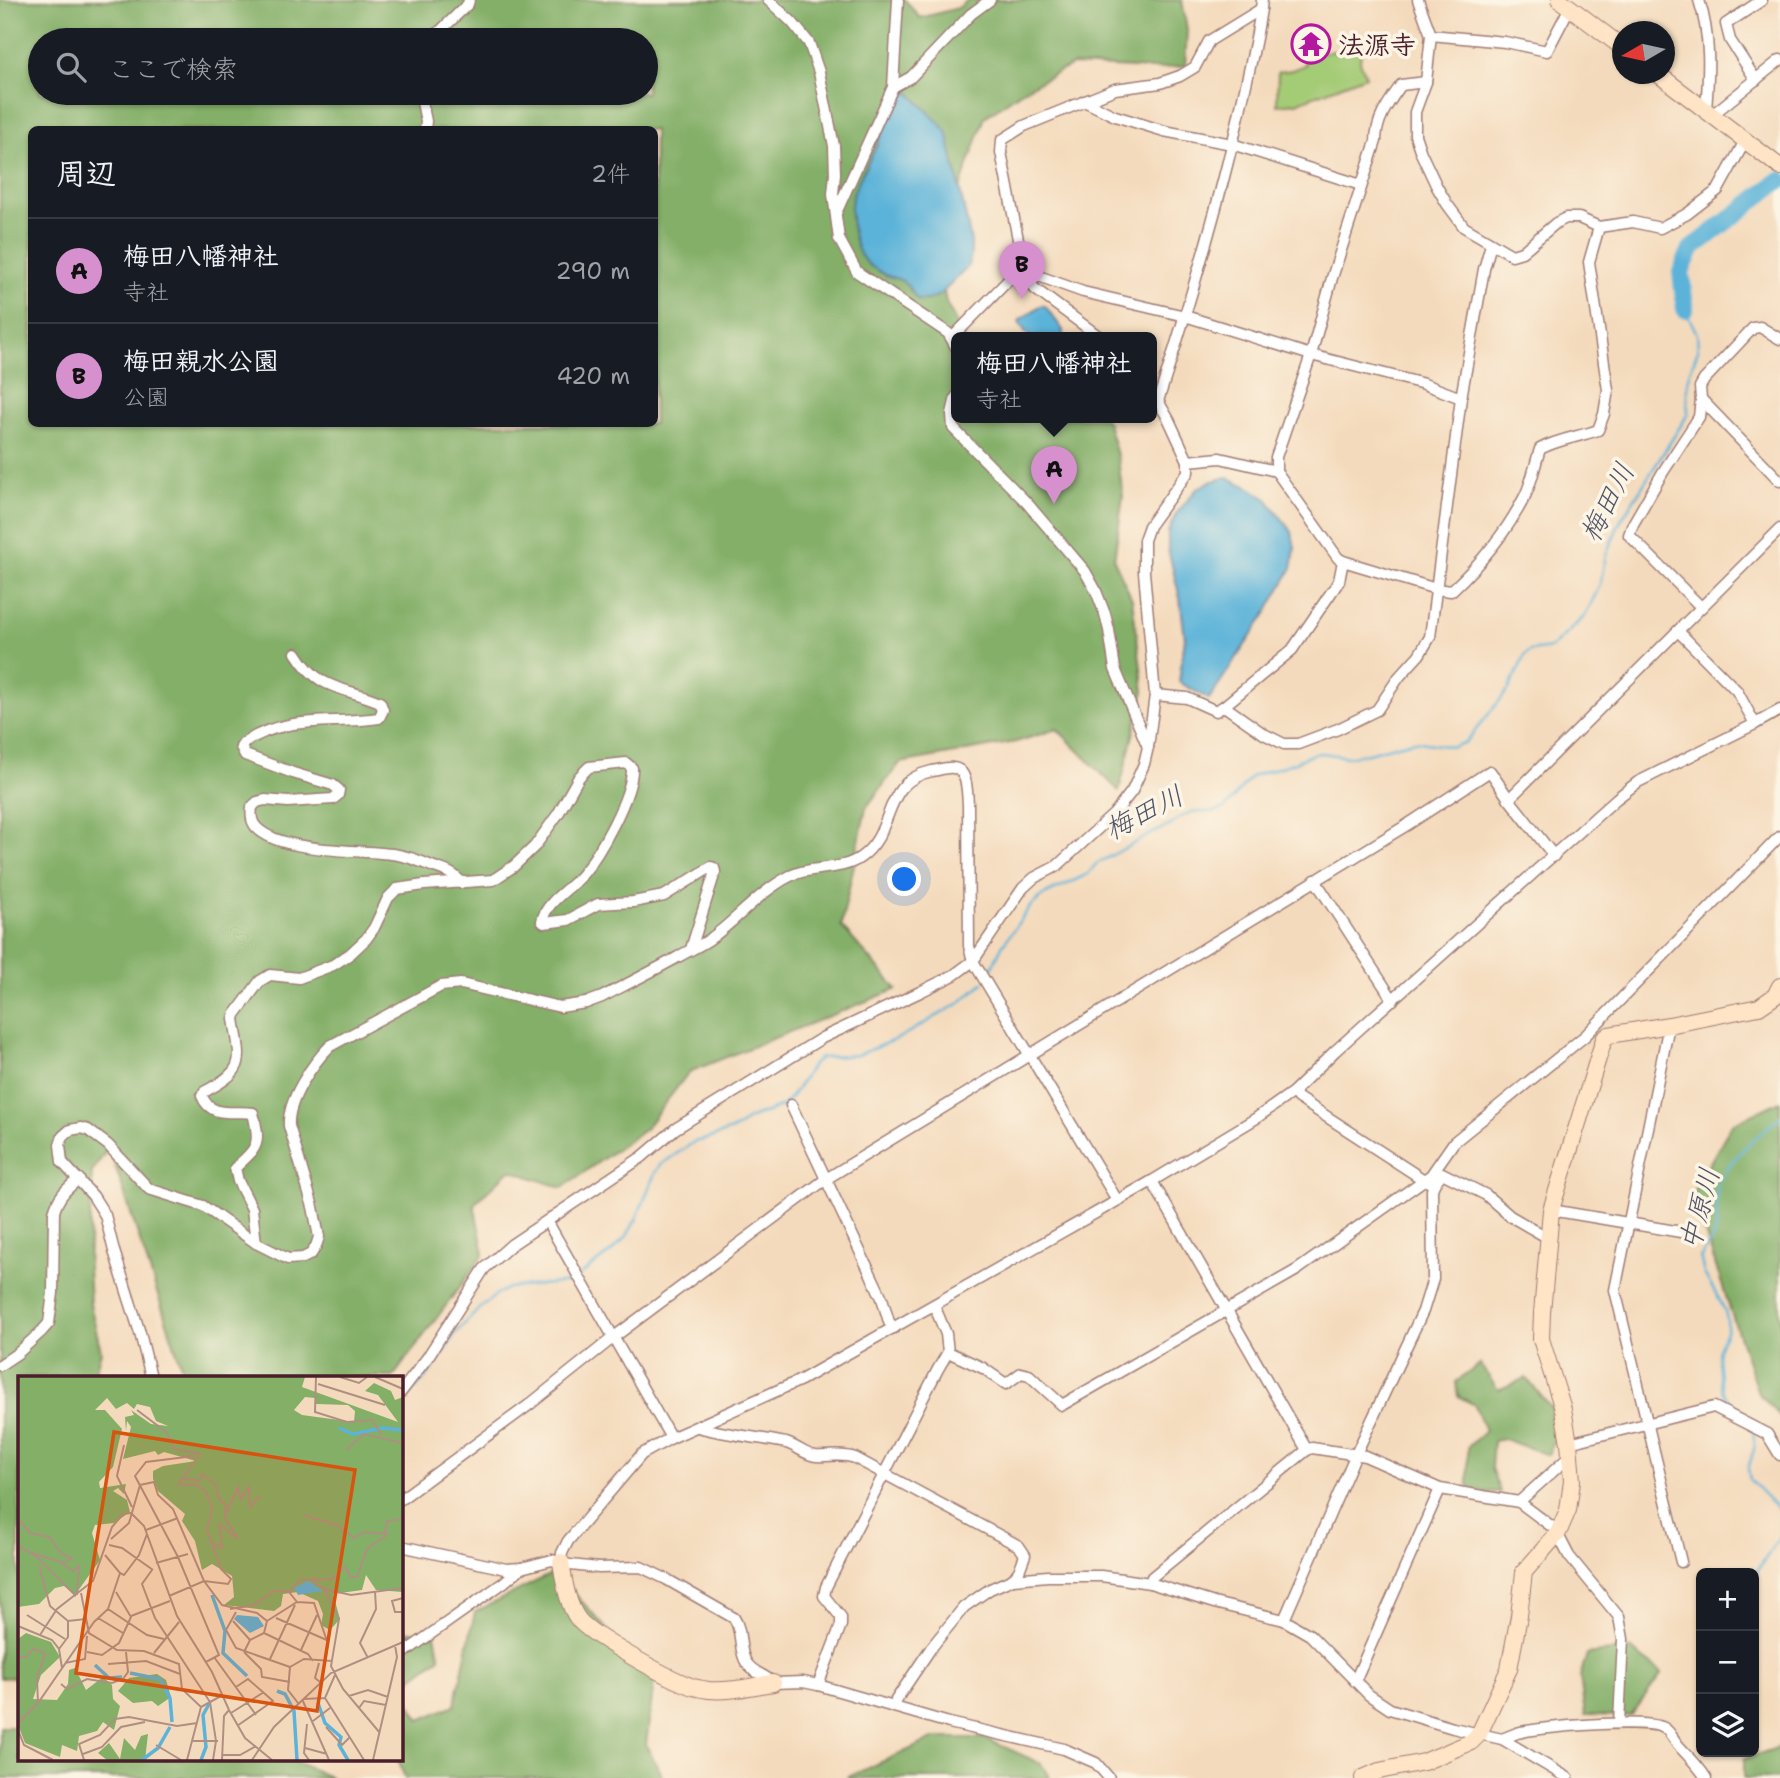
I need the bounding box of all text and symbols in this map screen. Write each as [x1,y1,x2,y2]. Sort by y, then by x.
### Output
north arrow [1612,21,1675,84]
temple icon: 法源寺 [1290,23,1332,65]
place label: 法源寺 [1338,27,1416,62]
search box [28,28,658,105]
icon: search [52,48,90,86]
text: ここで検索 [108,51,238,86]
text: 周辺 [56,153,116,194]
text: 2件 [591,159,630,189]
text: 梅田八幡神社 [123,238,279,273]
pin: B [999,241,1045,299]
text: A [70,256,88,286]
text: 290 m [556,256,630,286]
text: 寺社 [123,277,169,307]
popup [951,332,1157,423]
text: 梅田親水公園 [123,343,279,378]
text: 梅田八幡神社 [976,345,1132,380]
text: B [72,361,86,391]
text: 420 m [556,361,630,391]
text: 公園 [123,382,169,412]
text: 寺社 [976,384,1022,414]
pin: A [1031,446,1077,504]
water label: 梅田川 [1571,456,1643,548]
water label: 梅田川 [1098,776,1190,848]
your location [887,862,921,896]
water label: 中原川 [1670,1164,1728,1254]
inset map [18,1376,402,1760]
map controls [1696,1568,1759,1757]
button: + [1696,1568,1759,1631]
button: − [1696,1631,1759,1694]
button: layers [1696,1694,1759,1757]

